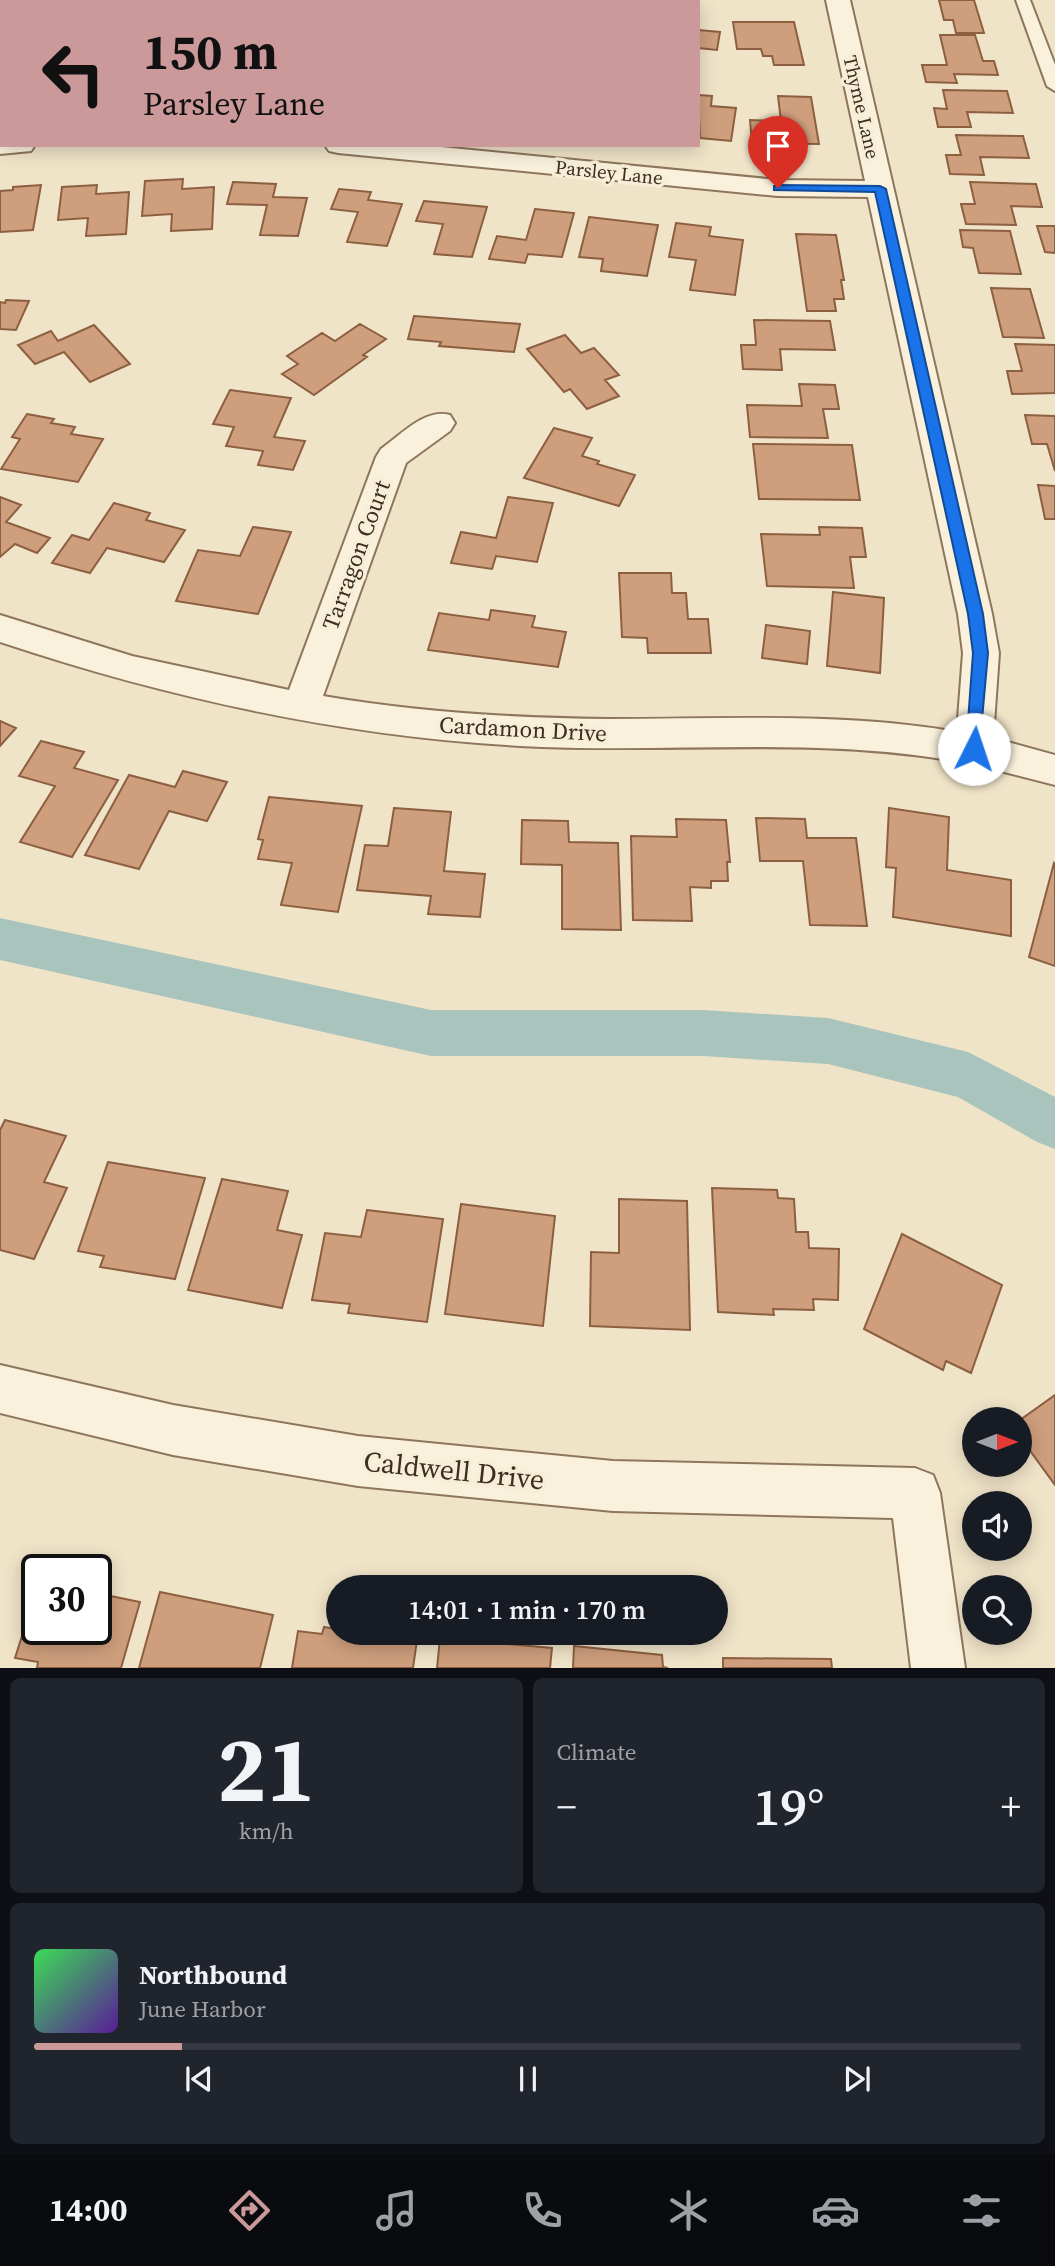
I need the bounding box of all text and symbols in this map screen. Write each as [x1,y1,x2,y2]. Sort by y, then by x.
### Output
text: 150 m [143,18,278,85]
icon: left [28,28,119,119]
street label: Thyme Lane [837,53,887,161]
text: Parsley Lane [143,82,325,126]
pin [748,116,808,188]
icon: arrive [759,127,797,165]
street label: Parsley Lane [554,153,664,191]
street label: Tarragon Court [314,475,398,634]
street label: Cardamon Drive [438,709,608,749]
position arrow [937,712,1011,786]
north arrow [962,1407,1032,1477]
map controls [962,1407,1032,1645]
street label: Caldwell Drive [362,1442,546,1498]
button: sound [962,1491,1032,1561]
speed limit sign: 30 [21,1554,112,1645]
button: search [962,1575,1032,1645]
text: 14:01 · 1 min · 170 m [408,1592,646,1628]
text: 21 [217,1707,316,1831]
text: Climate [557,1736,636,1768]
text: 19° [753,1771,824,1842]
text: − [557,1781,577,1833]
text: + [1001,1781,1021,1833]
text: km/h [239,1815,294,1847]
text: Northbound [139,1957,287,1993]
text: June Harbor [139,1993,266,2025]
icon: previous [180,2060,218,2098]
icon: pause [509,2060,547,2098]
icon: next [838,2060,876,2098]
icon: directions [225,2186,274,2235]
icon: music [372,2186,421,2235]
icon: phone [518,2186,567,2235]
icon: climate [664,2186,713,2235]
icon: car [811,2186,860,2235]
icon: filters [957,2186,1006,2235]
text: 14:00 [49,2188,128,2232]

